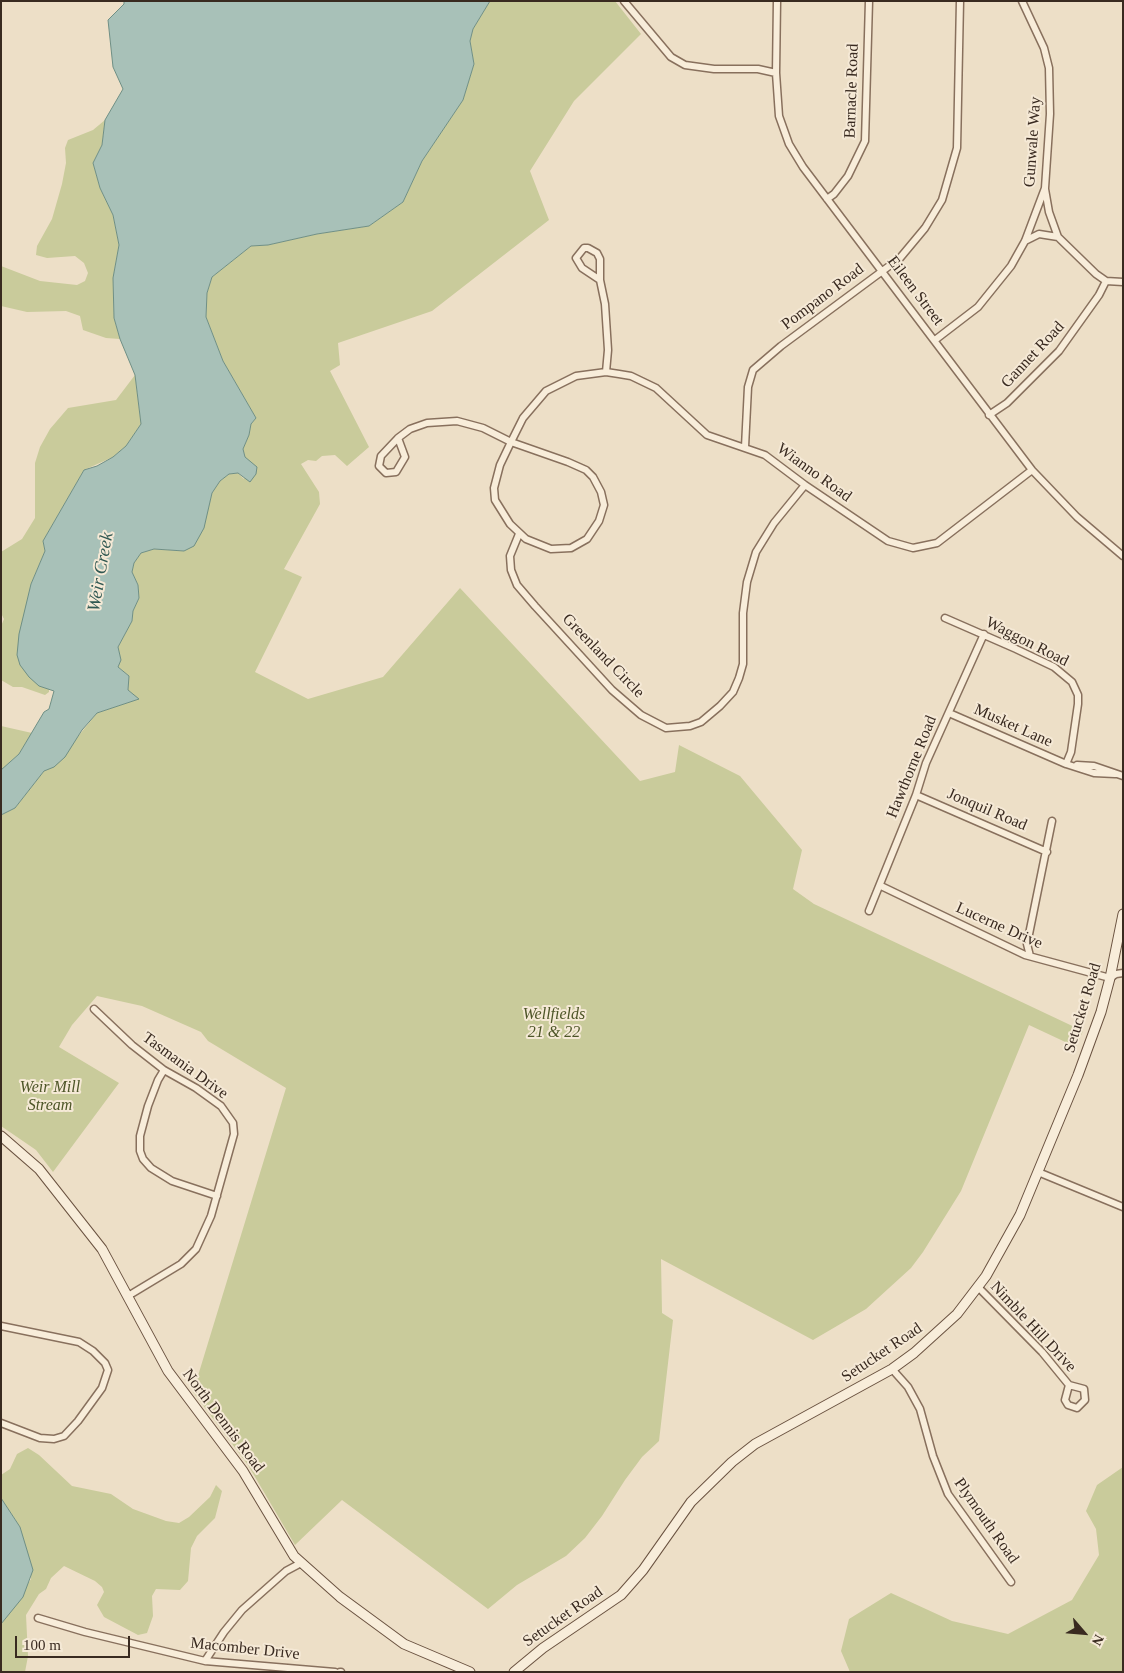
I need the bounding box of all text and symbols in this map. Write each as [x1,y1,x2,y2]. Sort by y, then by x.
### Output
street label: Barnacle Road [841,43,863,139]
street label: Gunwale Way [1020,96,1046,188]
street label: Eileen Street [883,252,947,330]
street label: Pompano Road [778,260,868,334]
street label: Gannet Road [997,318,1069,392]
street label: Wianno Road [773,439,855,507]
water label: Weir Creek [83,531,119,613]
street label: Greenland Circle [558,610,648,702]
street label: Waggon Road [982,613,1072,671]
street label: Musket Lane [971,700,1055,752]
street label: Hawthorne Road [883,713,941,821]
street label: Jonquil Road [944,785,1030,835]
street label: Lucerne Drive [953,898,1045,954]
street label: Setucket Road [1060,961,1106,1055]
park label: Wellfields 21 & 22 [523,1005,585,1043]
street label: Tasmania Drive [138,1028,232,1104]
park label: Weir Mill Stream [20,1078,80,1116]
street label: Nimble Hill Drive [986,1278,1080,1376]
street label: Setucket Road [838,1319,926,1387]
street label: North Dennis Road [178,1366,268,1476]
street label: Plymouth Road [949,1475,1023,1567]
street label: Setucket Road [519,1583,607,1651]
north arrow [1059,1608,1109,1658]
scale bar [18,1626,132,1658]
text: N [1089,1632,1107,1648]
street label: Macomber Drive [189,1634,301,1664]
text: 100 m [23,1637,61,1653]

